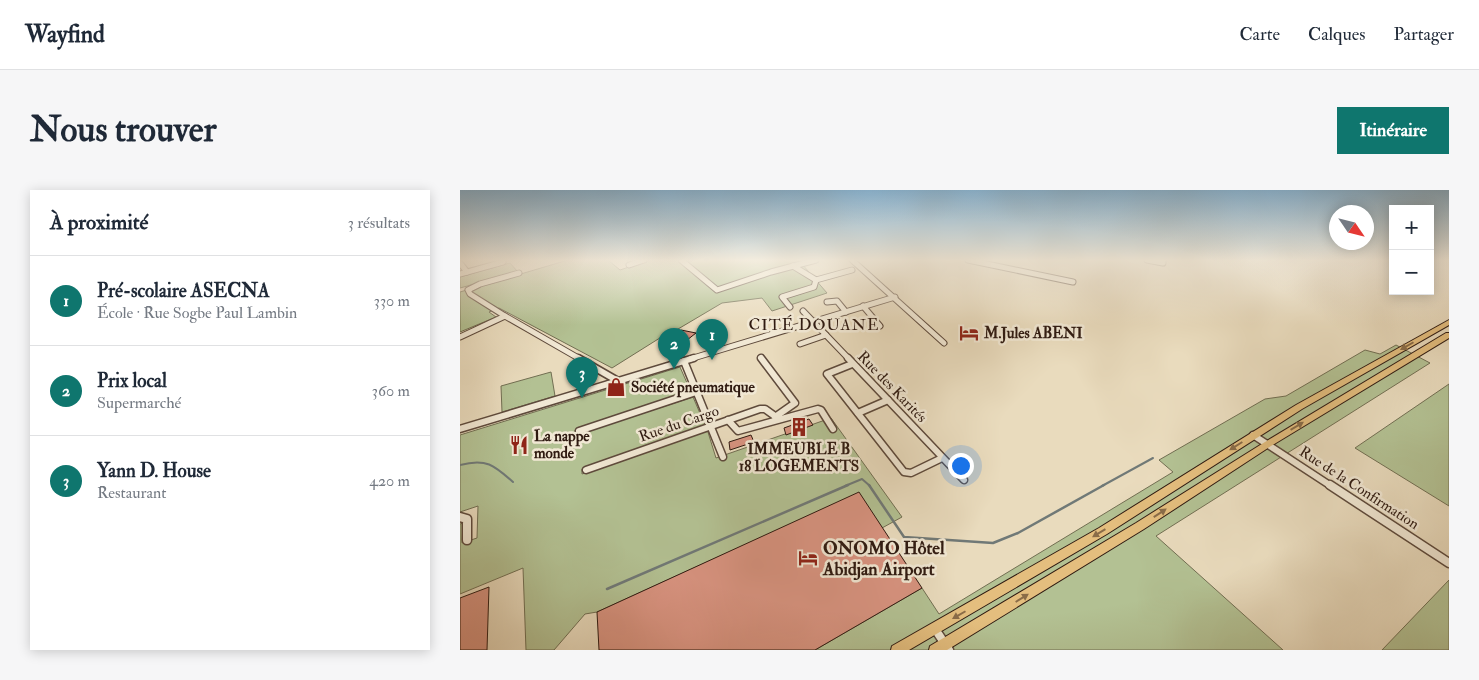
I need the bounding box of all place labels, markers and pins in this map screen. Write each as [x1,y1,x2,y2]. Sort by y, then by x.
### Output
pin: 1 [696,319,728,360]
hotel icon: M.Jules ABENI [958,322,980,344]
place label: M.Jules ABENI [983,324,1082,344]
pin: 2 [658,328,690,369]
pin: 3 [566,357,598,398]
shop icon: Société pneumatique [605,376,627,398]
place label: Société pneumatique [631,378,756,398]
building icon: IMMEUBLE B 18 LOGEMENTS [788,416,810,438]
place label: La nappe monde [534,427,590,463]
restaurant icon: La nappe monde [508,434,530,456]
place label: IMMEUBLE B 18 LOGEMENTS [739,440,859,476]
place label: ONOMO Hôtel Abidjan Airport [822,537,945,581]
hotel icon: ONOMO Hôtel Abidjan Airport [797,547,819,569]

